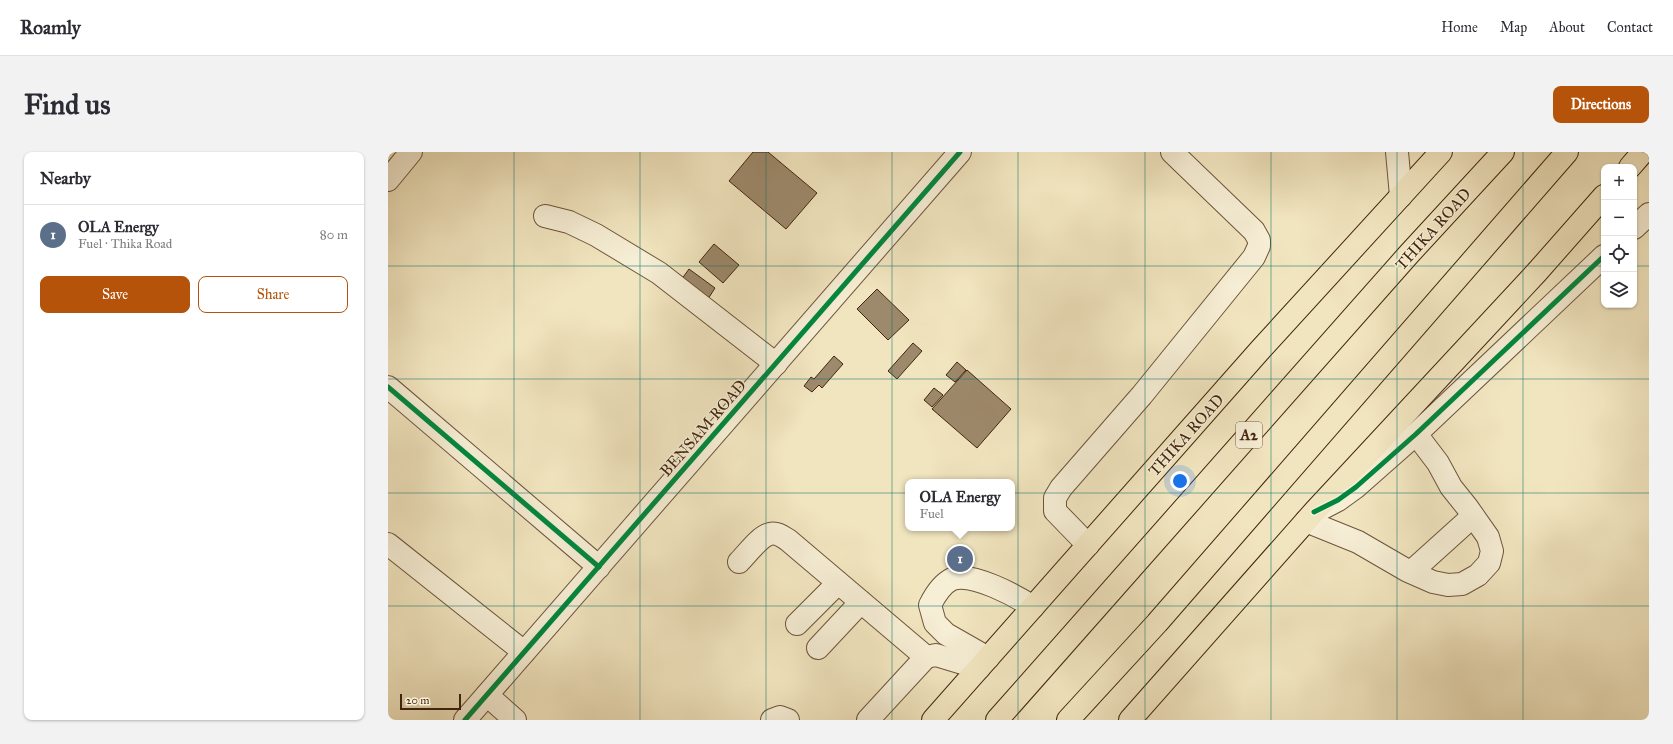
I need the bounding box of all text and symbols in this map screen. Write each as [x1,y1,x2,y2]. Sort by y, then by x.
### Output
text: Roamly [20,16,81,39]
text: Home [1441,19,1478,36]
text: Map [1500,19,1527,36]
text: About [1549,19,1585,36]
text: Contact [1607,19,1653,36]
button: Directions [1553,86,1649,123]
text: Find us [24,87,110,122]
map controls [1601,164,1637,308]
button: + [1601,164,1637,200]
text: Nearby [40,168,91,189]
street label: THIKA ROAD [1391,184,1475,274]
button: − [1601,200,1637,236]
text: OLA Energy [78,218,159,236]
text: 1 [50,227,56,243]
text: 80 m [320,227,348,243]
text: Fuel · Thika Road [78,236,172,252]
button: locate [1601,236,1637,272]
button: layers [1601,272,1637,308]
button: Save [40,276,190,313]
button: Share [198,276,348,313]
street label: BENSAM ROAD [656,376,750,480]
street label: THIKA ROAD [1144,390,1228,480]
road number: A2 [1236,422,1262,448]
your location [1170,471,1190,491]
popup [905,479,1015,531]
text: OLA Energy [920,488,1000,506]
text: Fuel [920,506,944,522]
pin: 1 [947,544,973,574]
scale bar [400,692,461,711]
text: 20 m [406,694,429,707]

